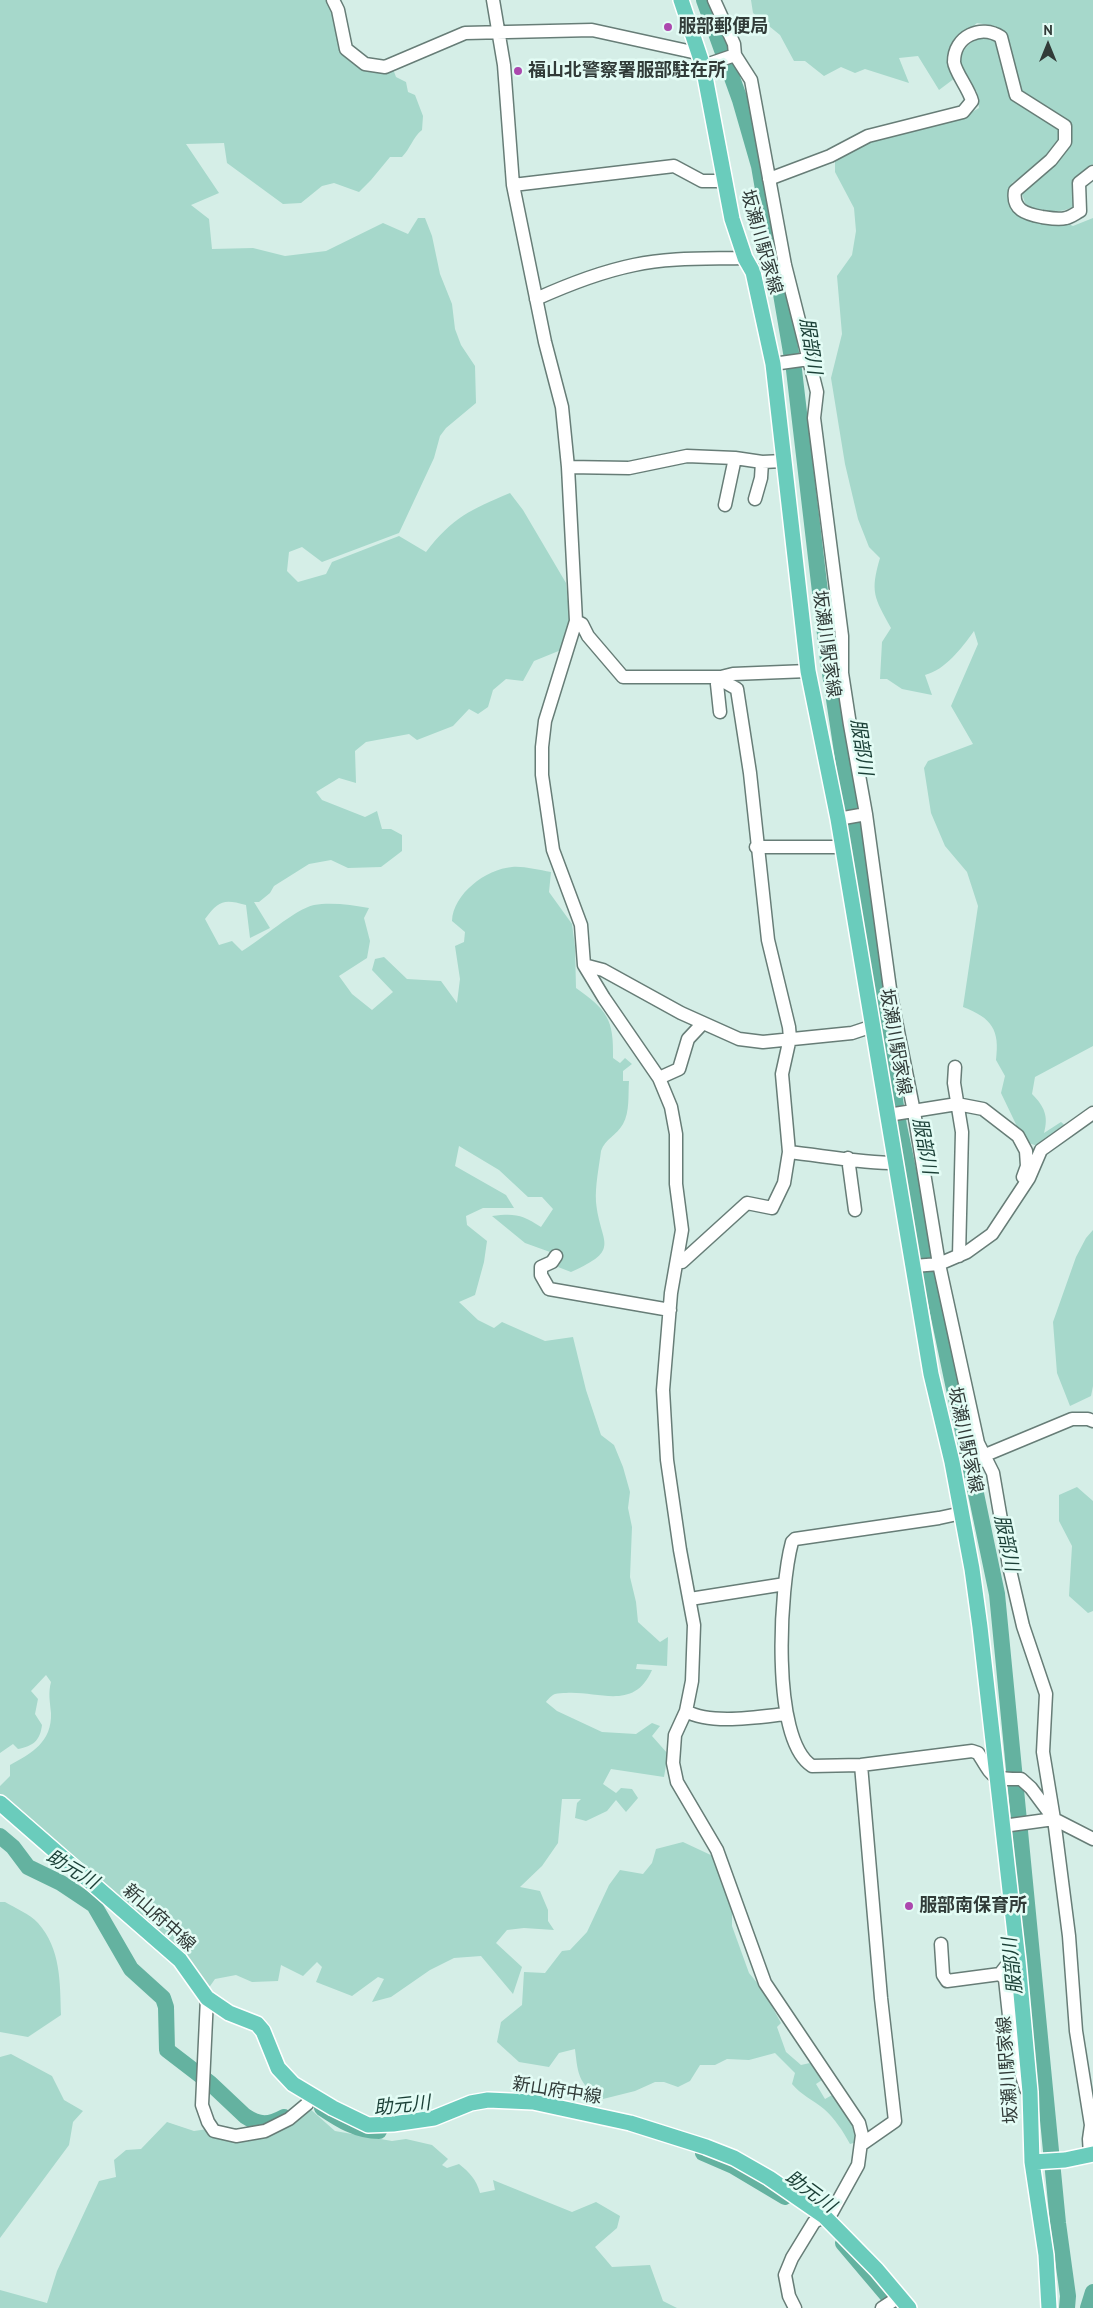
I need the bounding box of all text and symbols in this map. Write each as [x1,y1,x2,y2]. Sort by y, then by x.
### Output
place label: 服部郵便局 [678,16,768,38]
north arrow [1023,20,1073,70]
marker: 服部郵便局 [662,21,674,33]
text: N [1043,21,1053,39]
place label: 福山北警察署服部駐在所 [528,60,726,82]
marker: 福山北警察署服部駐在所 [512,65,524,77]
street label: 坂瀬川駅家線 [736,187,786,297]
water label: 服部川 [794,316,826,376]
street label: 坂瀬川駅家線 [808,589,844,699]
water label: 服部川 [845,717,877,777]
street label: 坂瀬川駅家線 [875,987,915,1097]
water label: 服部川 [907,1116,941,1176]
street label: 坂瀬川駅家線 [943,1385,987,1495]
water label: 服部川 [989,1513,1023,1573]
water label: 助元川 [42,1846,102,1894]
street label: 新山府中線 [118,1880,200,1956]
place label: 服部南保育所 [919,1895,1027,1917]
marker: 服部南保育所 [903,1900,915,1912]
water label: 服部川 [999,1936,1027,1996]
street label: 坂瀬川駅家線 [993,2015,1023,2125]
street label: 新山府中線 [511,2073,603,2109]
water label: 助元川 [372,2092,432,2120]
water label: 助元川 [780,2166,840,2218]

